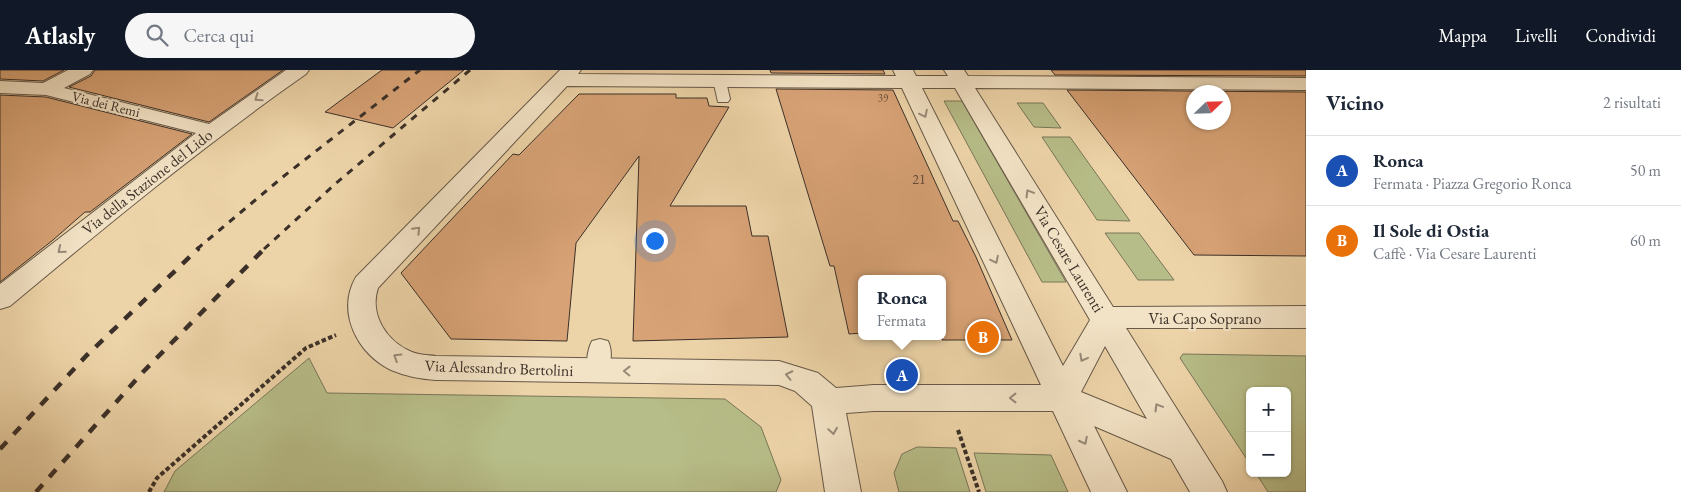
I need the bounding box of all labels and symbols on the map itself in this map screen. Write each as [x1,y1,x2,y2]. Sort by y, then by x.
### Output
north arrow [1186,85,1231,130]
street label: Via dei Remi [70,87,142,121]
house number: 39 [878,91,889,105]
one-way arrow [254,92,264,101]
one-way arrow [918,109,928,118]
street label: Via della Stazione del Lido [77,124,217,240]
house number: 21 [912,170,926,188]
one-way arrow [1025,190,1035,199]
street label: Via Cesare Laurenti [1029,202,1109,316]
one-way arrow [411,227,420,236]
your location [642,228,668,254]
one-way arrow [57,245,66,254]
one-way arrow [989,255,999,264]
street label: Via Capo Soprano [1149,308,1262,329]
pin: B [967,318,999,356]
one-way arrow [1079,353,1089,362]
one-way arrow [393,354,402,363]
street label: Via Alessandro Bertolini [424,355,574,381]
pin: A [886,356,918,394]
one-way arrow [623,366,630,376]
one-way arrow [785,370,794,381]
one-way arrow [1009,393,1016,403]
one-way arrow [1154,404,1164,413]
one-way arrow [827,427,837,436]
one-way arrow [1078,436,1088,445]

